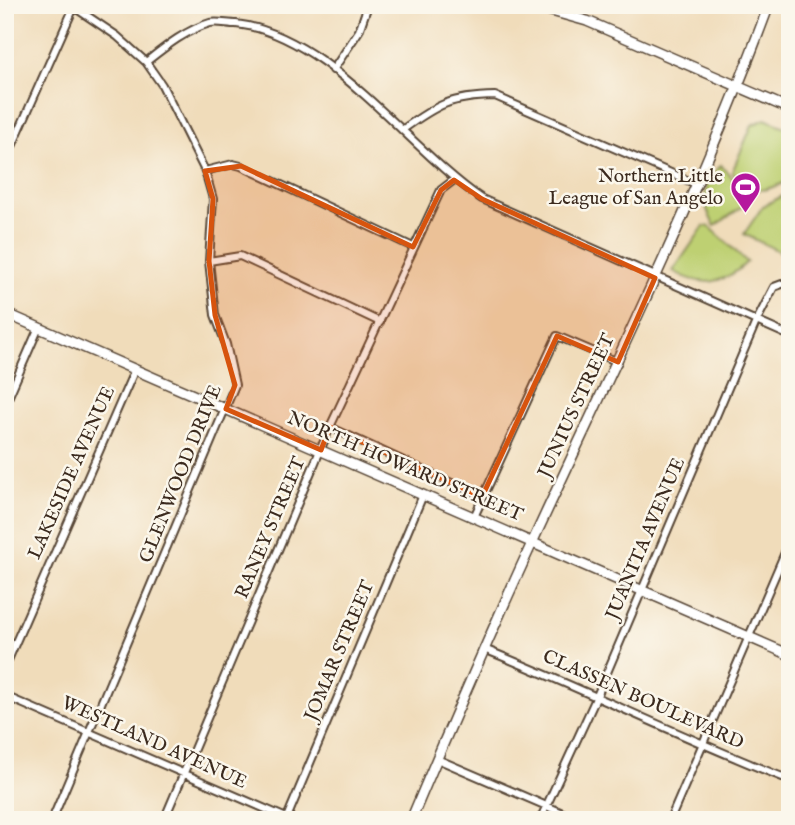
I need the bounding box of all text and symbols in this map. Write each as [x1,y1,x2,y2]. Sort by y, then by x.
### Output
place label: Northern Little League of San Angelo [549,165,723,211]
sports icon: Northern Little League of San Angelo [729,171,763,215]
street label: JUNIUS STREET [532,330,621,484]
street label: GLENWOOD DRIVE [134,381,228,567]
street label: LAKESIDE AVENUE [23,383,121,563]
street label: NORTH HOWARD STREET [284,406,527,528]
street label: RANEY STREET [230,453,312,603]
street label: JUANITA AVENUE [600,454,691,626]
street label: JOMAR STREET [299,577,380,727]
street label: CLASSEN BOULEVARD [539,645,747,755]
street label: WESTLAND AVENUE [58,691,250,795]

